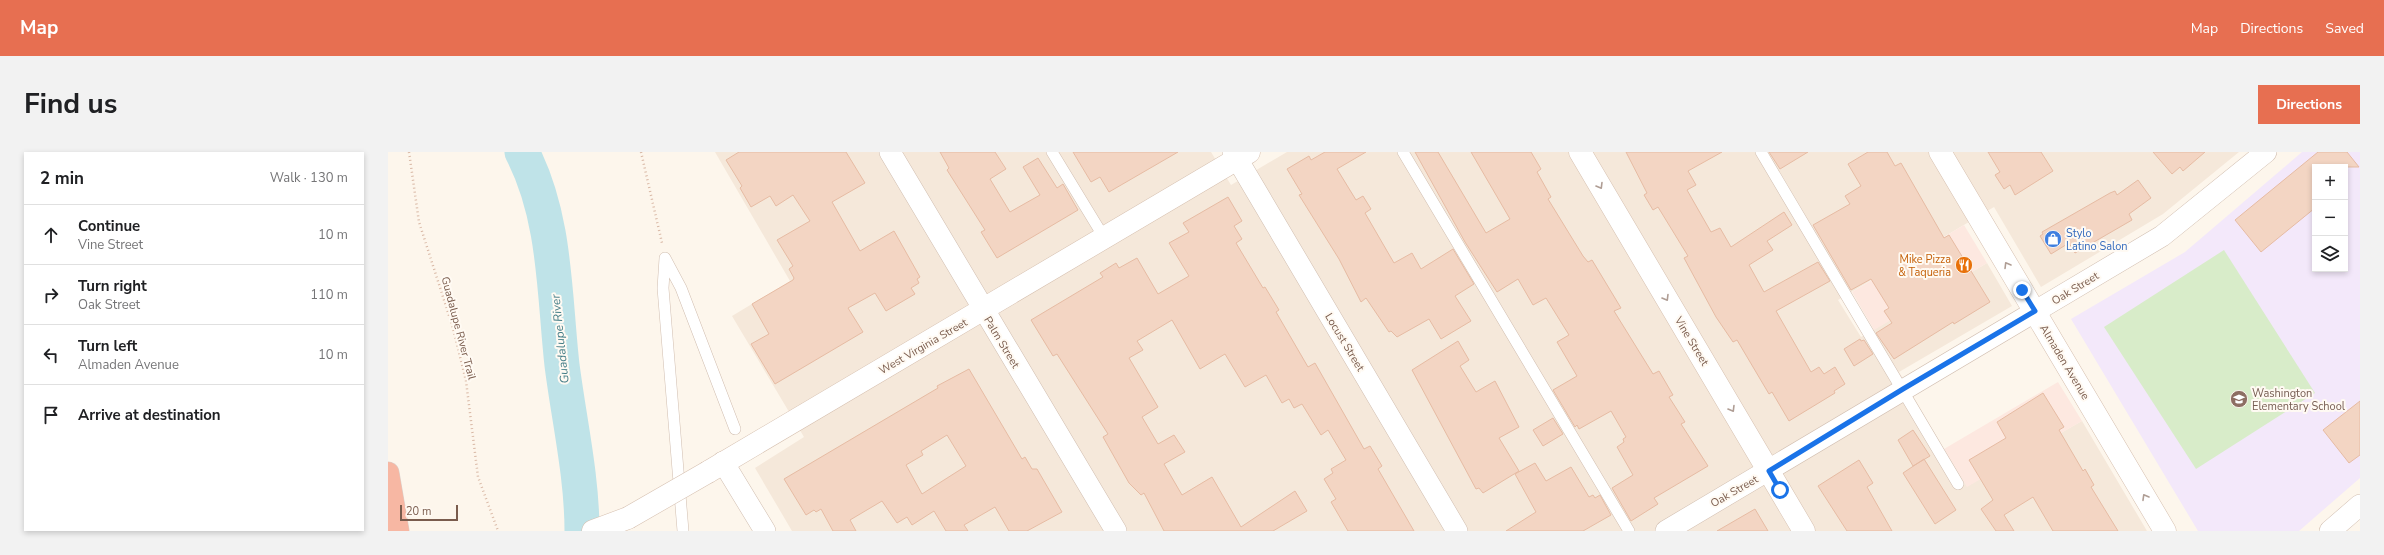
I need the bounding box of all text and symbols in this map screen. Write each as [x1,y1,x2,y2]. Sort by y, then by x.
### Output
text: Map [20,15,58,41]
text: Map [2191,19,2218,38]
text: Directions [2240,19,2303,38]
text: Saved [2325,19,2364,38]
text: Find us [24,85,118,123]
button: Directions [2258,85,2360,124]
map controls [2312,164,2348,272]
button: + [2312,164,2348,200]
text: 2 min [40,167,84,190]
text: Walk · 130 m [270,169,348,187]
one-way arrow [1596,182,1603,189]
button: − [2312,200,2348,236]
text: Continue [78,216,140,236]
icon: ahead [40,224,62,246]
text: 10 m [318,226,348,244]
place label: Stylo Latino Salon [2066,226,2128,254]
shop icon: Stylo Latino Salon [2043,229,2063,249]
text: Vine Street [78,236,143,254]
button: layers [2312,236,2348,272]
place label: Mike Pizza & Taqueria [1898,252,1951,280]
restaurant icon: Mike Pizza & Taqueria [1954,255,1974,275]
one-way arrow [2005,262,2012,269]
street label: Oak Street [2049,268,2102,308]
street label: Guadalupe River Trail [438,275,480,382]
text: Turn right [78,276,147,296]
route end [2013,281,2031,299]
icon: right [40,284,62,306]
text: 110 m [310,286,348,304]
water label: Guadalupe River [547,293,573,384]
one-way arrow [1662,293,1669,301]
text: Oak Street [78,296,140,314]
street label: Locust Street [1321,310,1368,374]
street label: Vine Street [1670,313,1712,369]
street label: Palm Street [980,314,1023,371]
street label: West Virginia Street [876,315,970,378]
street label: Almaden Avenue [2036,322,2093,403]
text: Turn left [78,336,137,356]
icon: left [40,344,62,366]
text: 10 m [318,346,348,364]
text: Almaden Avenue [78,356,179,374]
place label: Washington Elementary School [2252,386,2346,414]
school or university icon: Washington Elementary School [2229,389,2249,409]
icon: arrive [40,404,62,426]
text: Arrive at destination [78,405,221,425]
one-way arrow [1728,405,1735,412]
street label: Oak Street [1708,472,1761,511]
route start [1771,481,1789,499]
one-way arrow [2142,494,2149,501]
scale bar [400,503,458,522]
text: 20 m [406,504,431,519]

